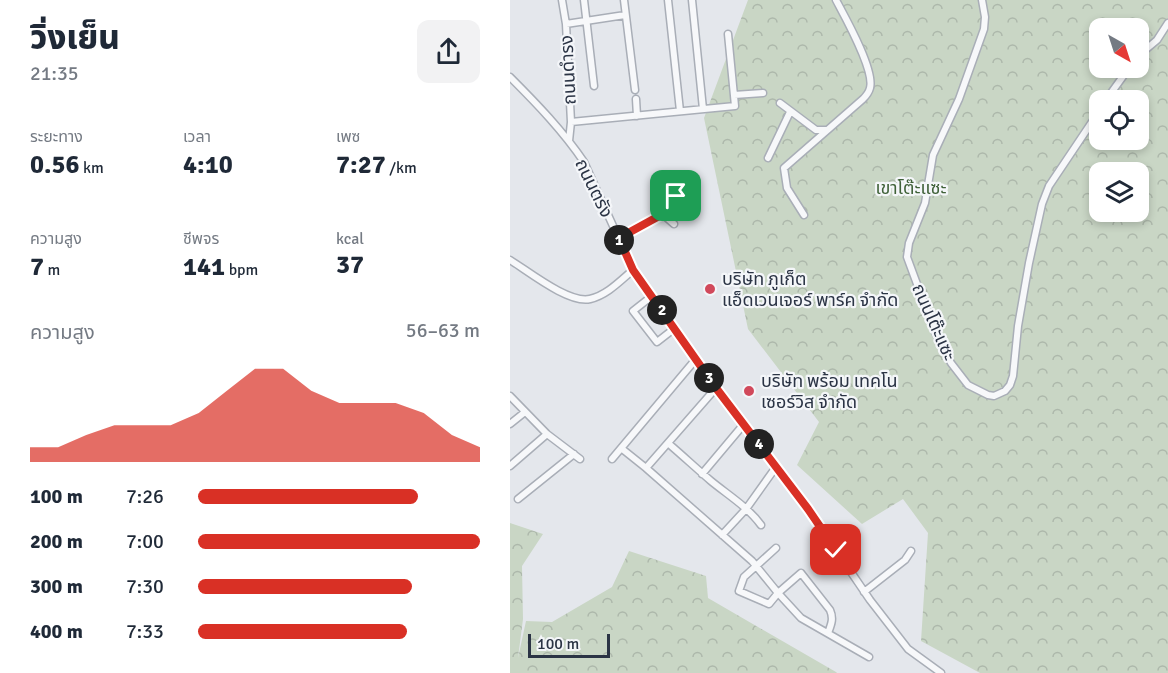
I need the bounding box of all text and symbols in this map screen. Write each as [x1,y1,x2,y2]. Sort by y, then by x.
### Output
text: วิ่งเย็น [30,18,120,59]
north arrow [1089,18,1149,78]
map controls [1089,18,1149,222]
button: share [417,20,480,83]
street label: ถนนดำรง [555,35,581,105]
text: 21:35 [30,61,79,86]
button: locate [1089,90,1149,150]
text: ระยะทาง [30,127,83,147]
text: เวลา [183,127,211,147]
text: เพซ [336,127,360,147]
text: 0.56 [30,149,80,181]
text: 4:10 [183,149,233,181]
text: 7:27 [336,149,386,181]
street label: ถนนตรัง [570,155,618,221]
text: km [80,158,104,178]
text: /km [386,158,417,178]
button: layers [1089,162,1149,222]
pin [650,170,701,221]
park label: เขาโต๊ะแซะ [875,177,947,199]
icon: arrive [659,179,692,212]
pin: 1 [604,225,634,255]
text: ความสูง [30,229,82,249]
text: ชีพจร [183,229,219,249]
text: kcal [336,229,364,249]
text: 1 [615,230,623,250]
text: 37 [336,249,364,281]
text: 7 [30,251,44,283]
text: 141 [183,251,225,283]
text: m [44,260,60,280]
text: bpm [225,260,258,280]
place label: บริษัท ภูเก็ต แอ็ดเวนเจอร์ พาร์ค จำกัด [722,268,898,311]
street label: ถนนโต๊ะแซะ [907,280,961,364]
marker: บริษัท ภูเก็ต แอ็ดเวนเจอร์ พาร์ค จำกัด [703,282,717,296]
pin: 2 [647,295,677,325]
text: 2 [658,300,666,320]
text: 56–63 m [406,318,480,343]
text: ความสูง [30,320,95,345]
pin: 3 [694,363,724,393]
text: 3 [705,368,713,388]
place label: บริษัท พร้อม เทคโน เซอร์วิส จำกัด [761,370,898,413]
marker: บริษัท พร้อม เทคโน เซอร์วิส จำกัด [742,384,756,398]
pin: 4 [744,429,774,459]
text: 4 [755,434,763,454]
text: 100 m [30,484,83,509]
text: 7:26 [126,484,164,509]
pin [810,524,861,575]
text: 200 m [30,529,83,554]
text: 7:00 [126,529,164,554]
icon: check [819,533,852,566]
text: 300 m [30,574,83,599]
text: 7:30 [126,574,164,599]
text: 400 m [30,619,83,644]
text: 7:33 [126,619,164,644]
scale bar [528,631,610,658]
text: 100 m [537,634,579,654]

